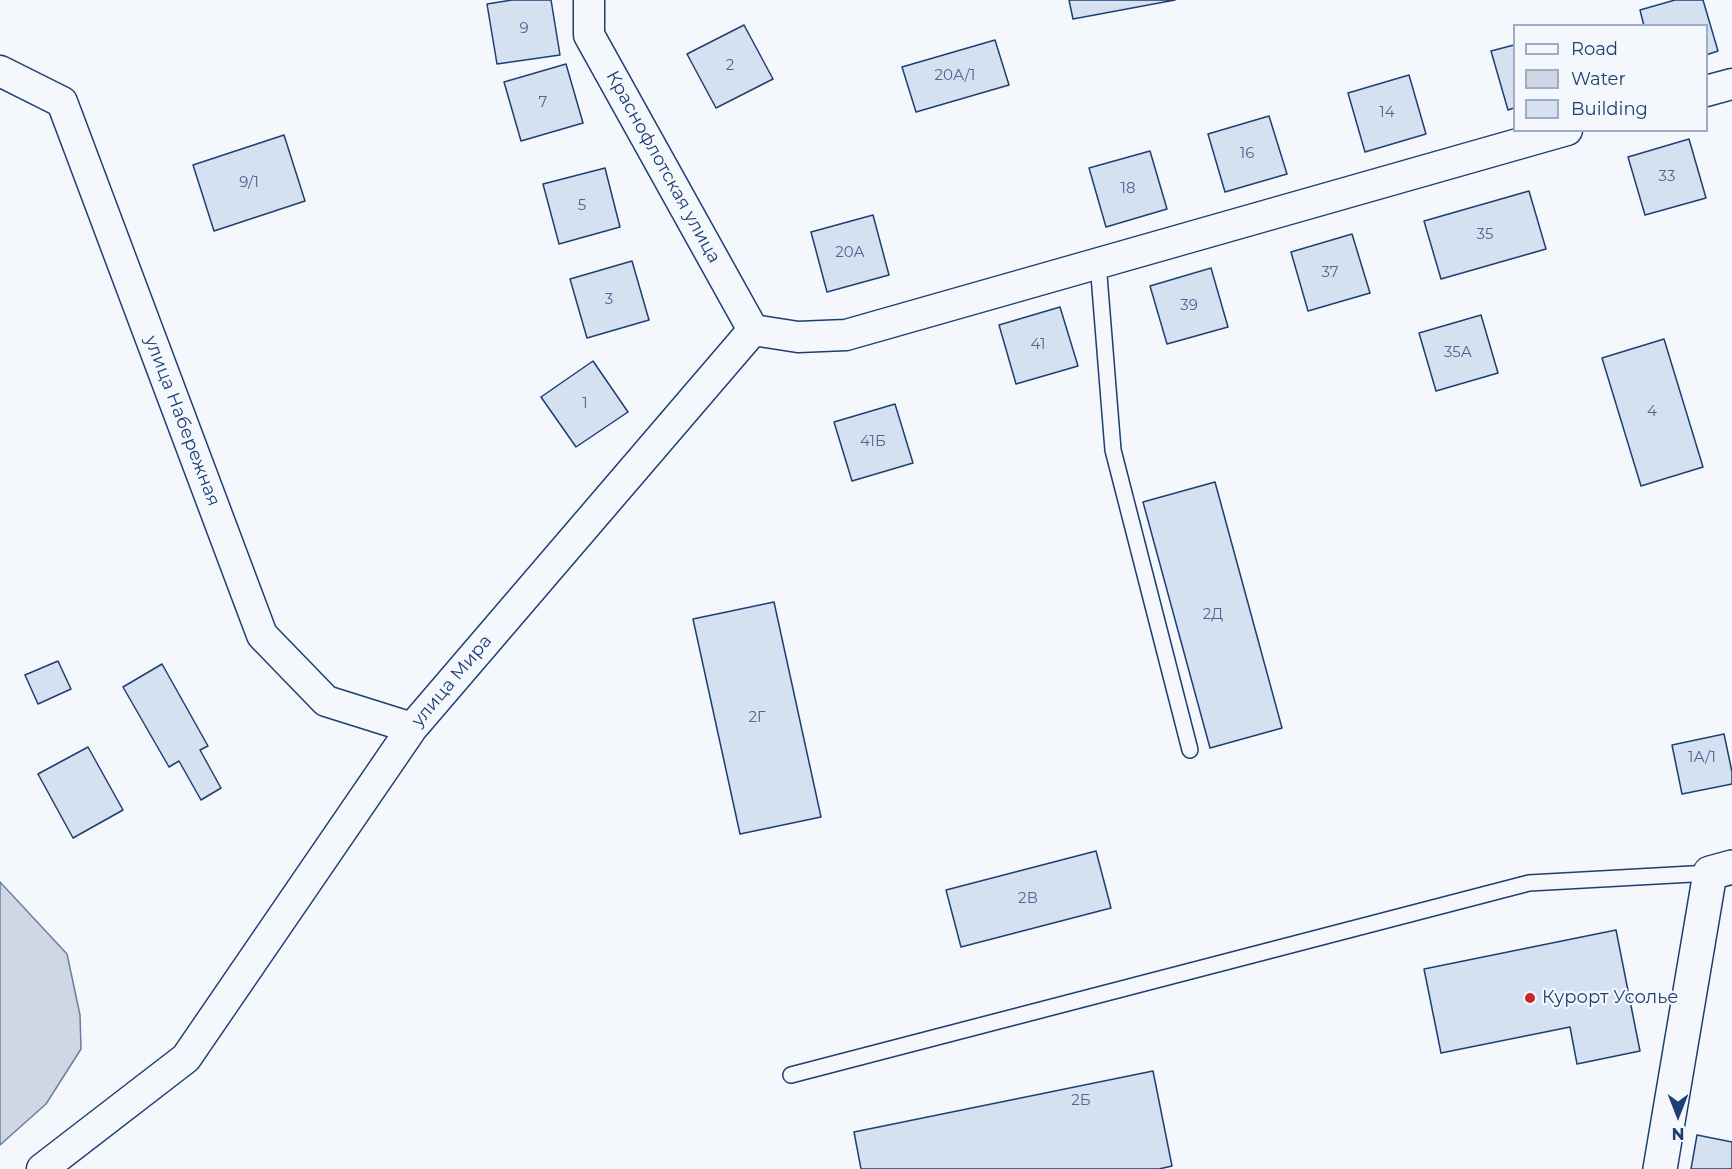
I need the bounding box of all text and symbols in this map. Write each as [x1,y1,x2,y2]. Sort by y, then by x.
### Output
house number: 9 [519,20,529,38]
legend [1513,24,1708,132]
text: Road [1571,38,1618,60]
house number: 2 [726,57,734,75]
street label: Краснофлотская улица [601,67,725,267]
house number: 20А/1 [935,67,975,85]
text: Water [1571,68,1626,90]
house number: 7 [539,94,547,112]
text: Building [1571,98,1648,120]
house number: 14 [1379,104,1395,122]
house number: 16 [1240,145,1254,163]
house number: 33 [1659,168,1675,186]
house number: 9/1 [239,174,259,192]
house number: 18 [1121,180,1135,198]
house number: 5 [578,197,586,215]
house number: 35 [1477,226,1493,244]
house number: 20А [835,244,865,262]
house number: 37 [1321,264,1339,282]
house number: 3 [605,291,613,309]
house number: 39 [1180,297,1198,315]
street label: улица Набережная [140,333,224,509]
house number: 41 [1031,336,1045,354]
house number: 35А [1444,344,1472,362]
house number: 1 [582,395,588,413]
house number: 4 [1647,403,1657,421]
house number: 41Б [860,433,886,451]
house number: 2Д [1203,606,1223,624]
street label: улица Мира [407,631,497,731]
house number: 2Г [748,709,766,727]
house number: 1А/1 [1688,749,1716,767]
house number: 2В [1018,890,1038,908]
place label: Курорт Усолье [1542,987,1678,1009]
marker: Курорт Усолье [1523,991,1537,1005]
north arrow [1648,1085,1708,1145]
house number: 2Б [1071,1092,1091,1110]
text: N [1672,1124,1684,1143]

